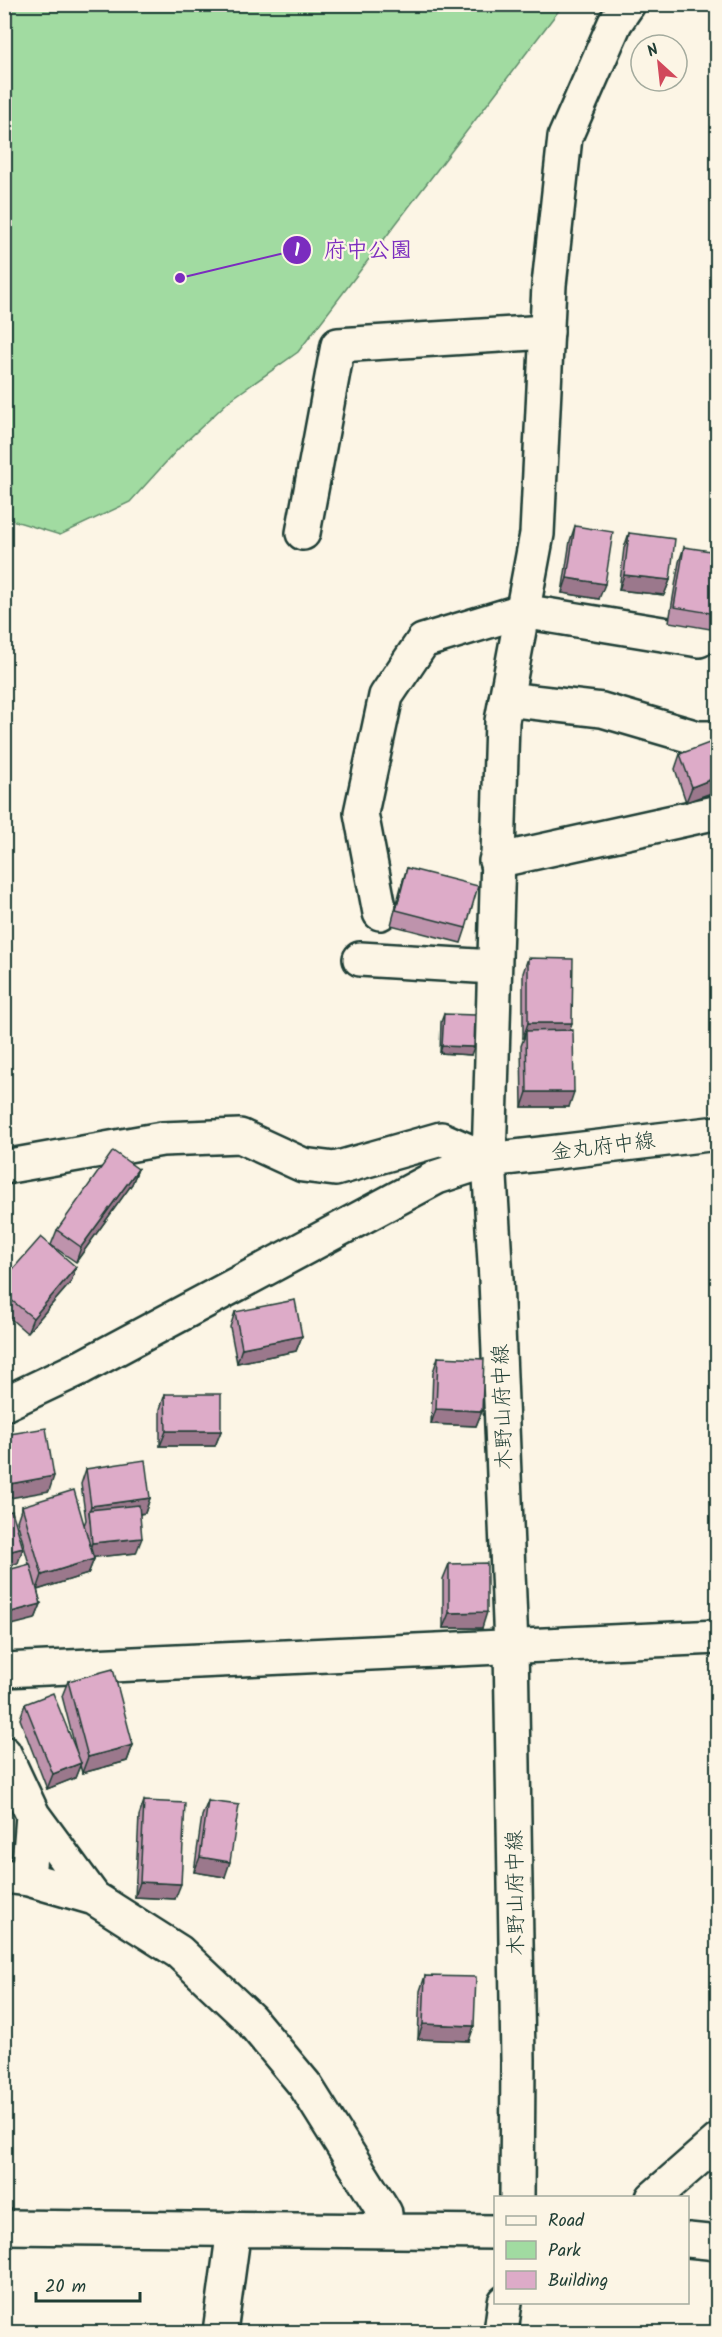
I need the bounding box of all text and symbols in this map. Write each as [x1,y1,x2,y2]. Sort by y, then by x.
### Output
north arrow [629,33,689,93]
text: N [643,38,663,64]
callout: 府中公園 [282,230,424,270]
text: 府中公園 [324,234,412,269]
text: 1 [294,237,300,266]
street label: 金丸府中線 [549,1125,657,1170]
street label: 木野山府中線 [485,1343,522,1470]
street label: 木野山府中線 [499,1830,534,1956]
legend [494,2196,689,2304]
text: Road [548,2207,585,2236]
text: Park [548,2237,581,2266]
scale bar [36,2265,140,2303]
text: Building [548,2267,608,2296]
text: 20 m [45,2273,86,2302]

